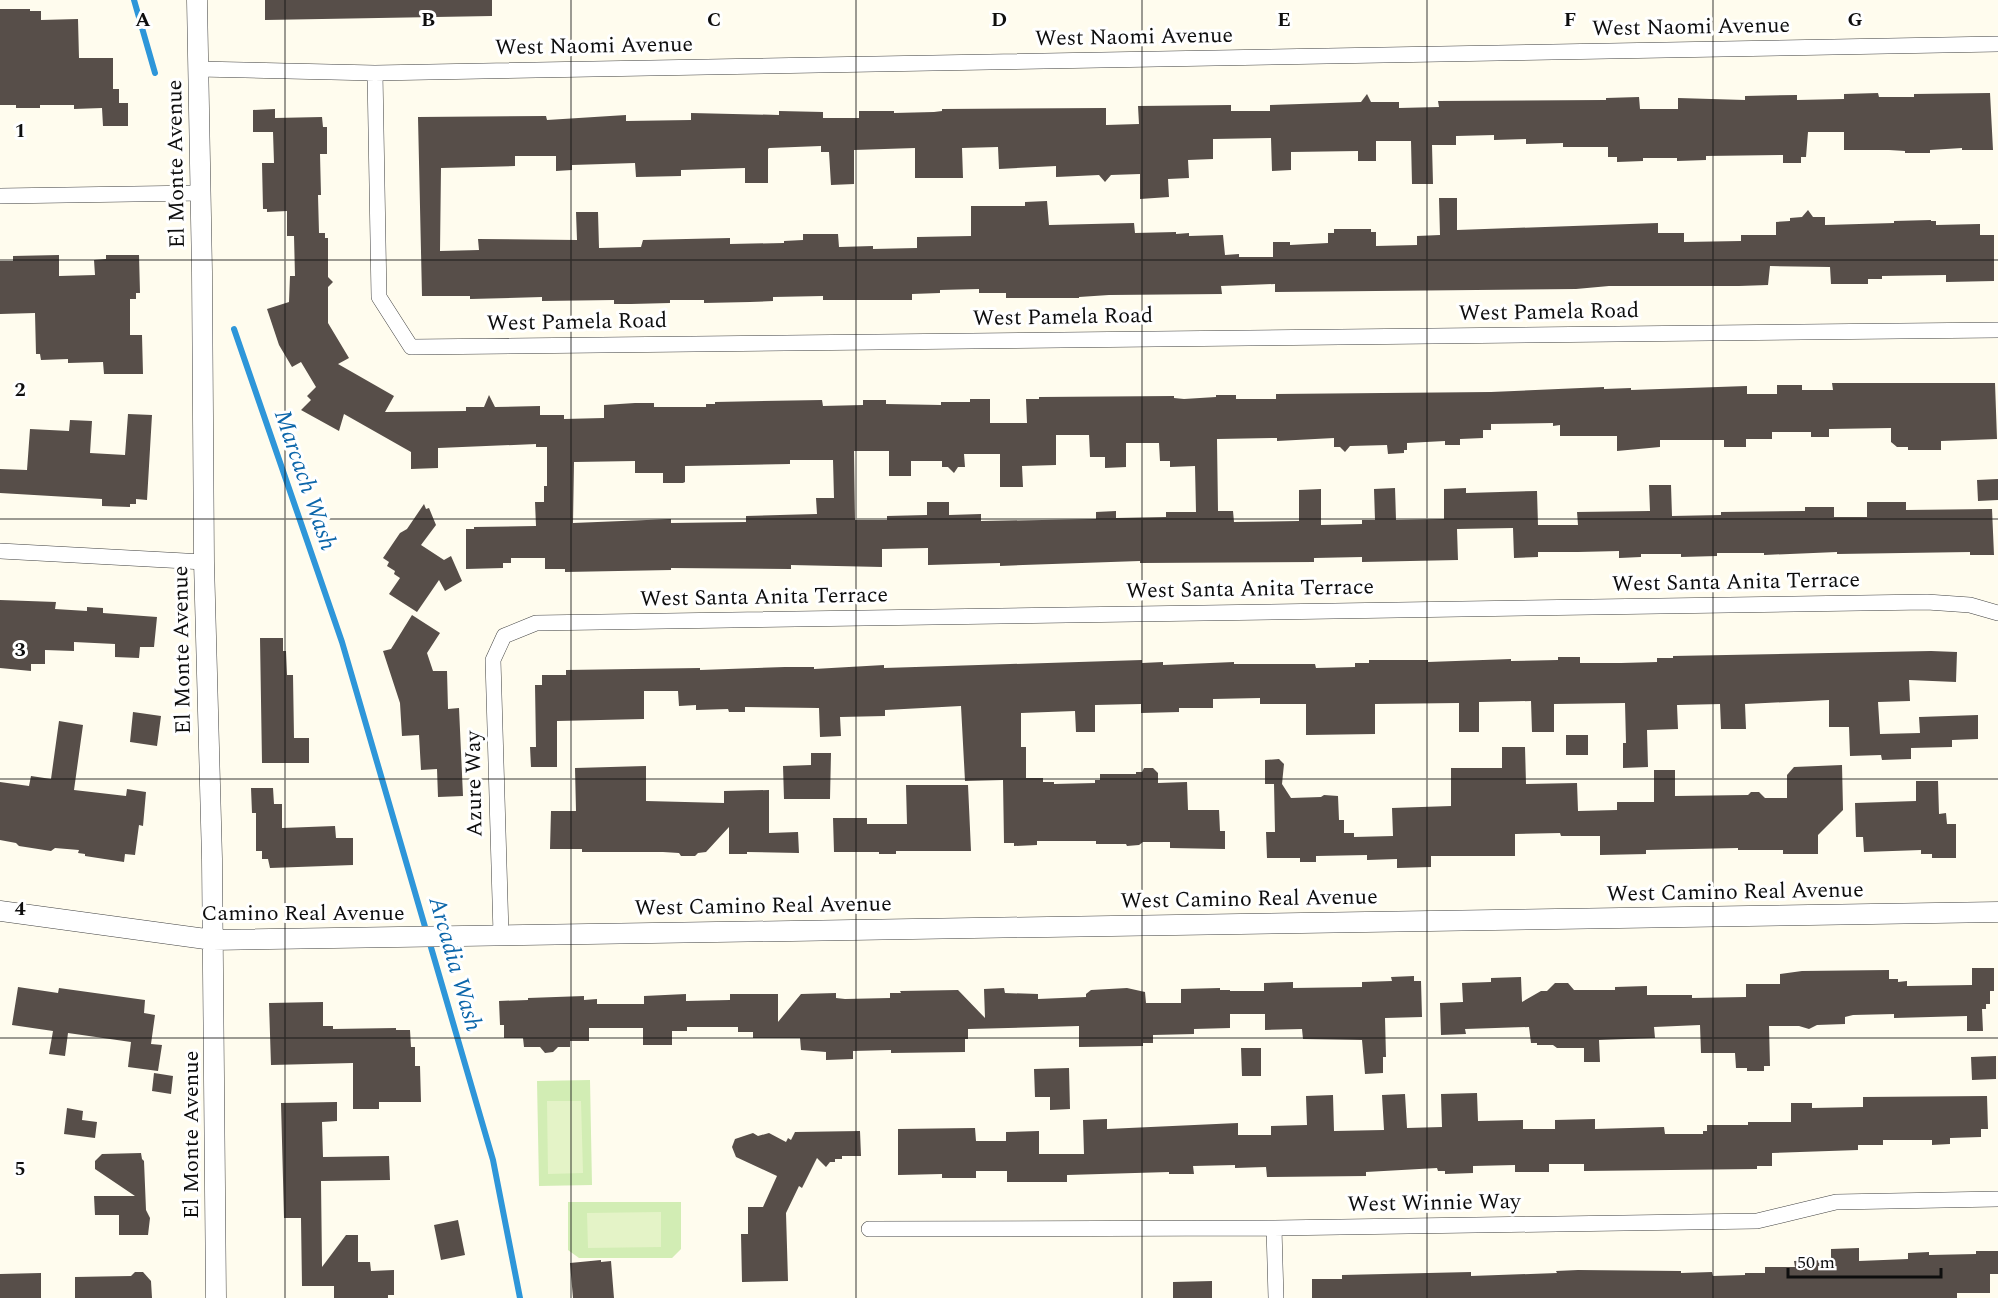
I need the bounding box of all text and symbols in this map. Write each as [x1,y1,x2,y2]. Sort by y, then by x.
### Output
text: A [135,5,151,35]
text: B [421,5,435,35]
text: C [707,5,721,35]
text: D [991,5,1007,35]
text: E [1277,5,1291,35]
text: F [1564,5,1576,35]
text: G [1847,5,1863,35]
street label: West Naomi Avenue [1592,9,1790,45]
street label: West Naomi Avenue [1035,19,1233,55]
street label: West Naomi Avenue [495,28,693,64]
street label: El Monte Avenue [158,79,194,249]
text: 1 [14,116,26,146]
street label: West Pamela Road [1458,294,1640,330]
street label: West Pamela Road [972,299,1154,335]
street label: West Pamela Road [486,304,668,340]
text: 2 [14,375,26,405]
water label: Marcach Wash [264,405,346,555]
street label: West Santa Anita Terrace [1612,563,1860,601]
street label: El Monte Avenue [164,565,200,735]
street label: West Santa Anita Terrace [1126,570,1374,608]
street label: West Santa Anita Terrace [640,578,888,616]
text: 3 [14,635,26,665]
street label: Azure Way [457,729,491,837]
street label: West Camino Real Avenue [1606,873,1864,911]
street label: West Camino Real Avenue [1120,880,1378,918]
street label: West Camino Real Avenue [634,887,892,925]
water label: Arcadia Wash [418,892,491,1035]
text: 4 [14,894,26,924]
street label: Camino Real Avenue [201,897,405,930]
street label: El Monte Avenue [175,1051,208,1219]
text: 5 [14,1154,26,1184]
street label: West Winnie Way [1347,1185,1522,1221]
scale bar [1788,1241,1941,1279]
text: 50 m [1797,1249,1835,1276]

